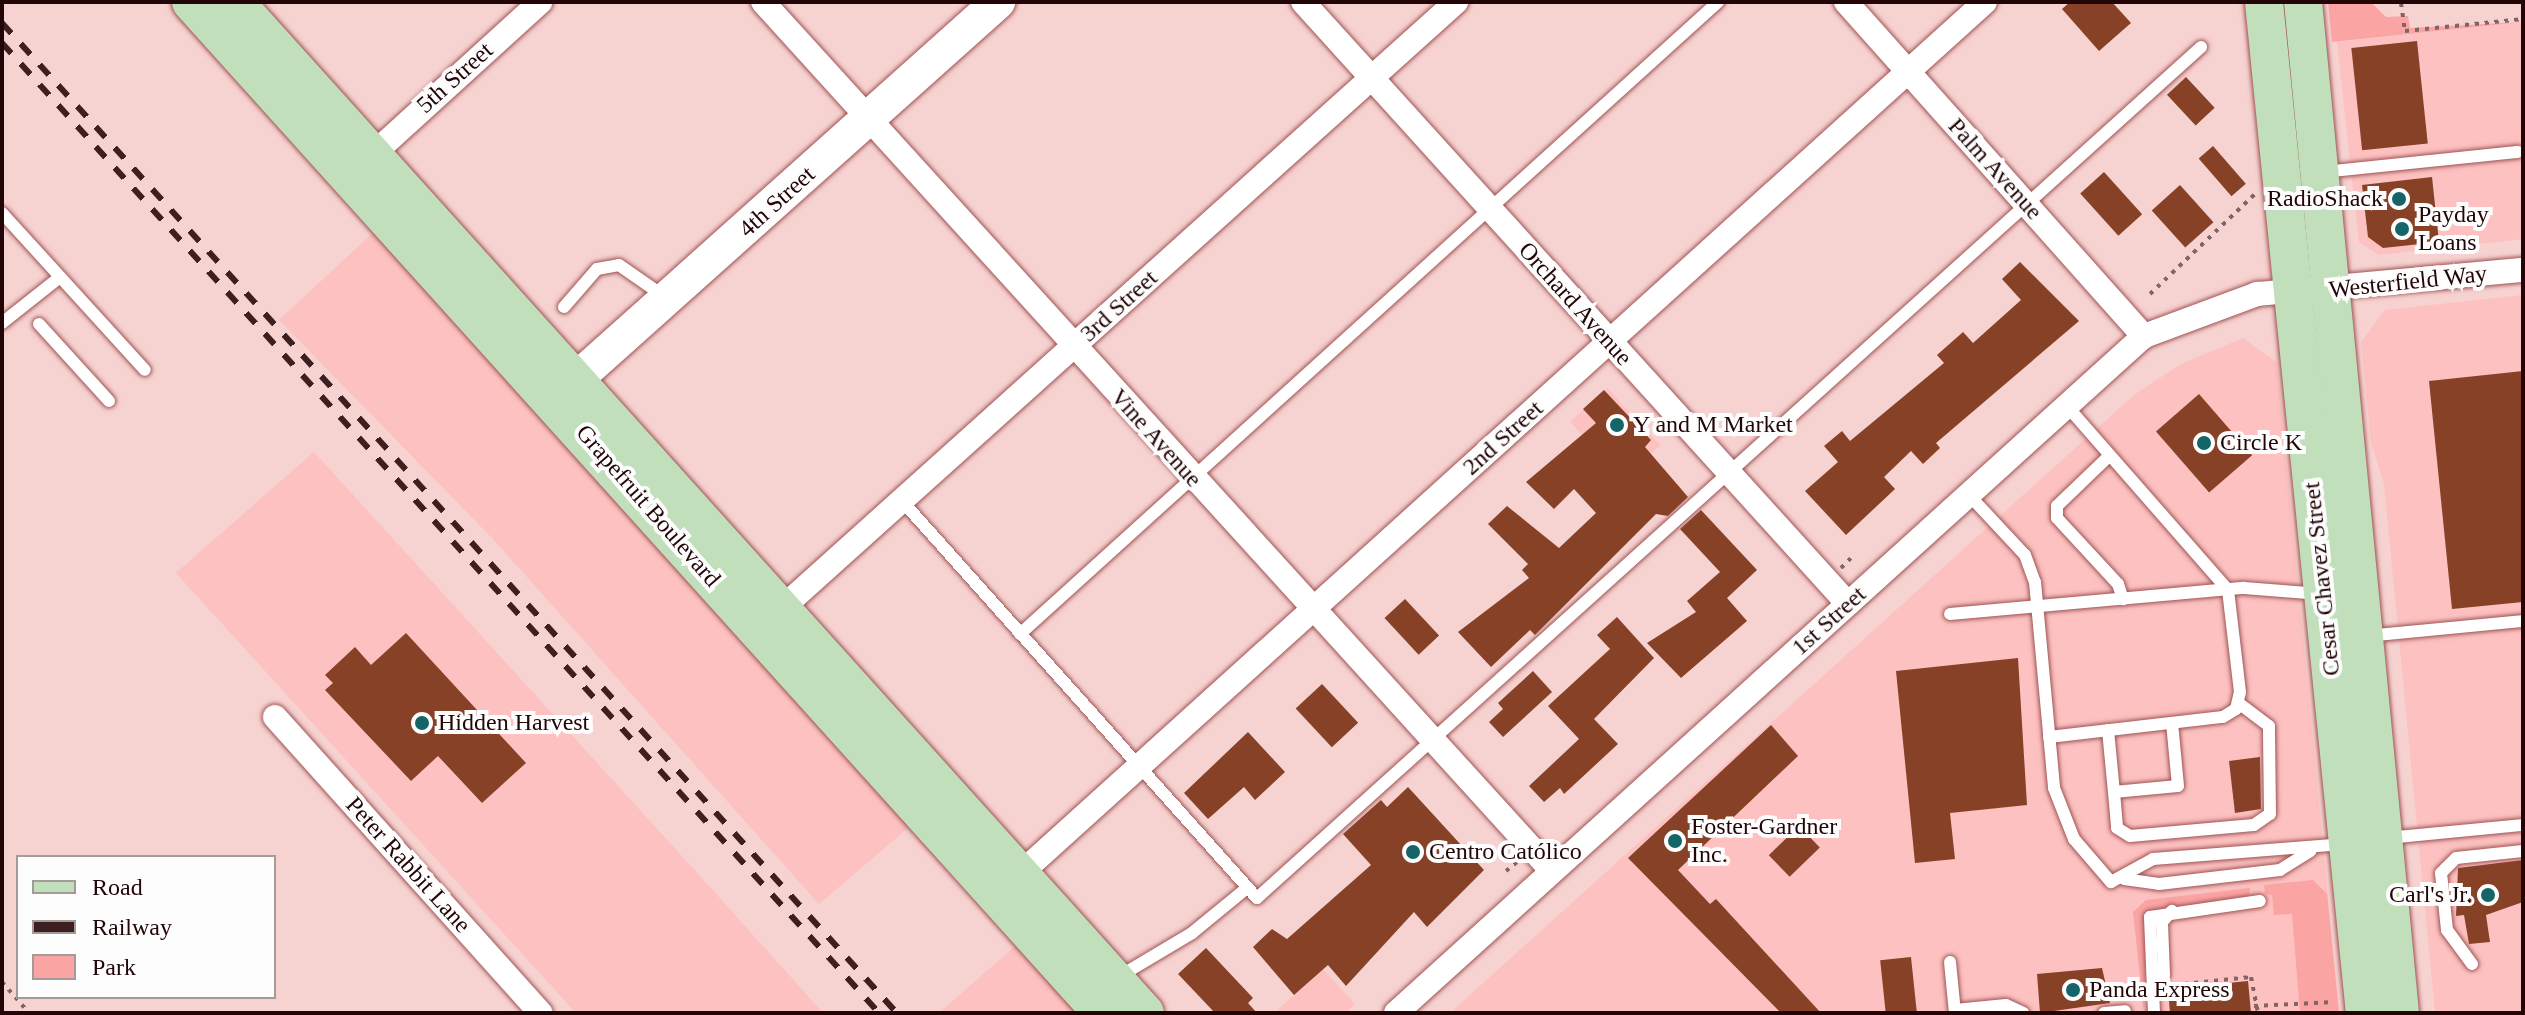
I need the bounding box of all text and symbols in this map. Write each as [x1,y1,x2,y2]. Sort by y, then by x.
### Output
street label: 5th Street [411,36,499,120]
street label: Palm Avenue [1941,112,2049,226]
street label: 4th Street [733,160,821,244]
place label: RadioShack [2267,185,2383,213]
marker: RadioShack [2390,190,2408,208]
place label: Payday Loans [2418,201,2489,257]
marker: Payday Loans [2393,220,2411,238]
street label: Orchard Avenue [1512,236,1638,372]
street label: Westerfield Way [2327,259,2489,305]
street label: 3rd Street [1074,264,1164,348]
street label: Vine Avenue [1104,382,1208,494]
street label: 2nd Street [1457,395,1549,481]
place label: Y and M Market [1633,411,1794,439]
marker: Y and M Market [1608,416,1626,434]
street label: Grapefruit Boulevard [570,419,726,593]
place label: Circle K [2220,429,2302,457]
marker: Circle K [2195,434,2213,452]
street label: Cesar Chavez Street [2298,481,2346,677]
street label: 1st Street [1786,580,1872,662]
place label: Hidden Harvest [438,709,589,737]
marker: Hidden Harvest [413,714,431,732]
street label: Peter Rabbit Lane [339,791,477,939]
place label: Foster-Gardner Inc. [1691,813,1837,869]
marker: Foster-Gardner Inc. [1666,832,1684,850]
place label: Centro Católico [1429,838,1582,866]
marker: Centro Católico [1404,843,1422,861]
legend [16,855,276,999]
text: Road [92,874,143,900]
place label: Carl's Jr. [2389,881,2472,909]
marker: Carl's Jr. [2479,886,2497,904]
text: Railway [92,914,172,940]
text: Park [92,954,136,980]
place label: Panda Express [2089,976,2230,1004]
marker: Panda Express [2064,981,2082,999]

